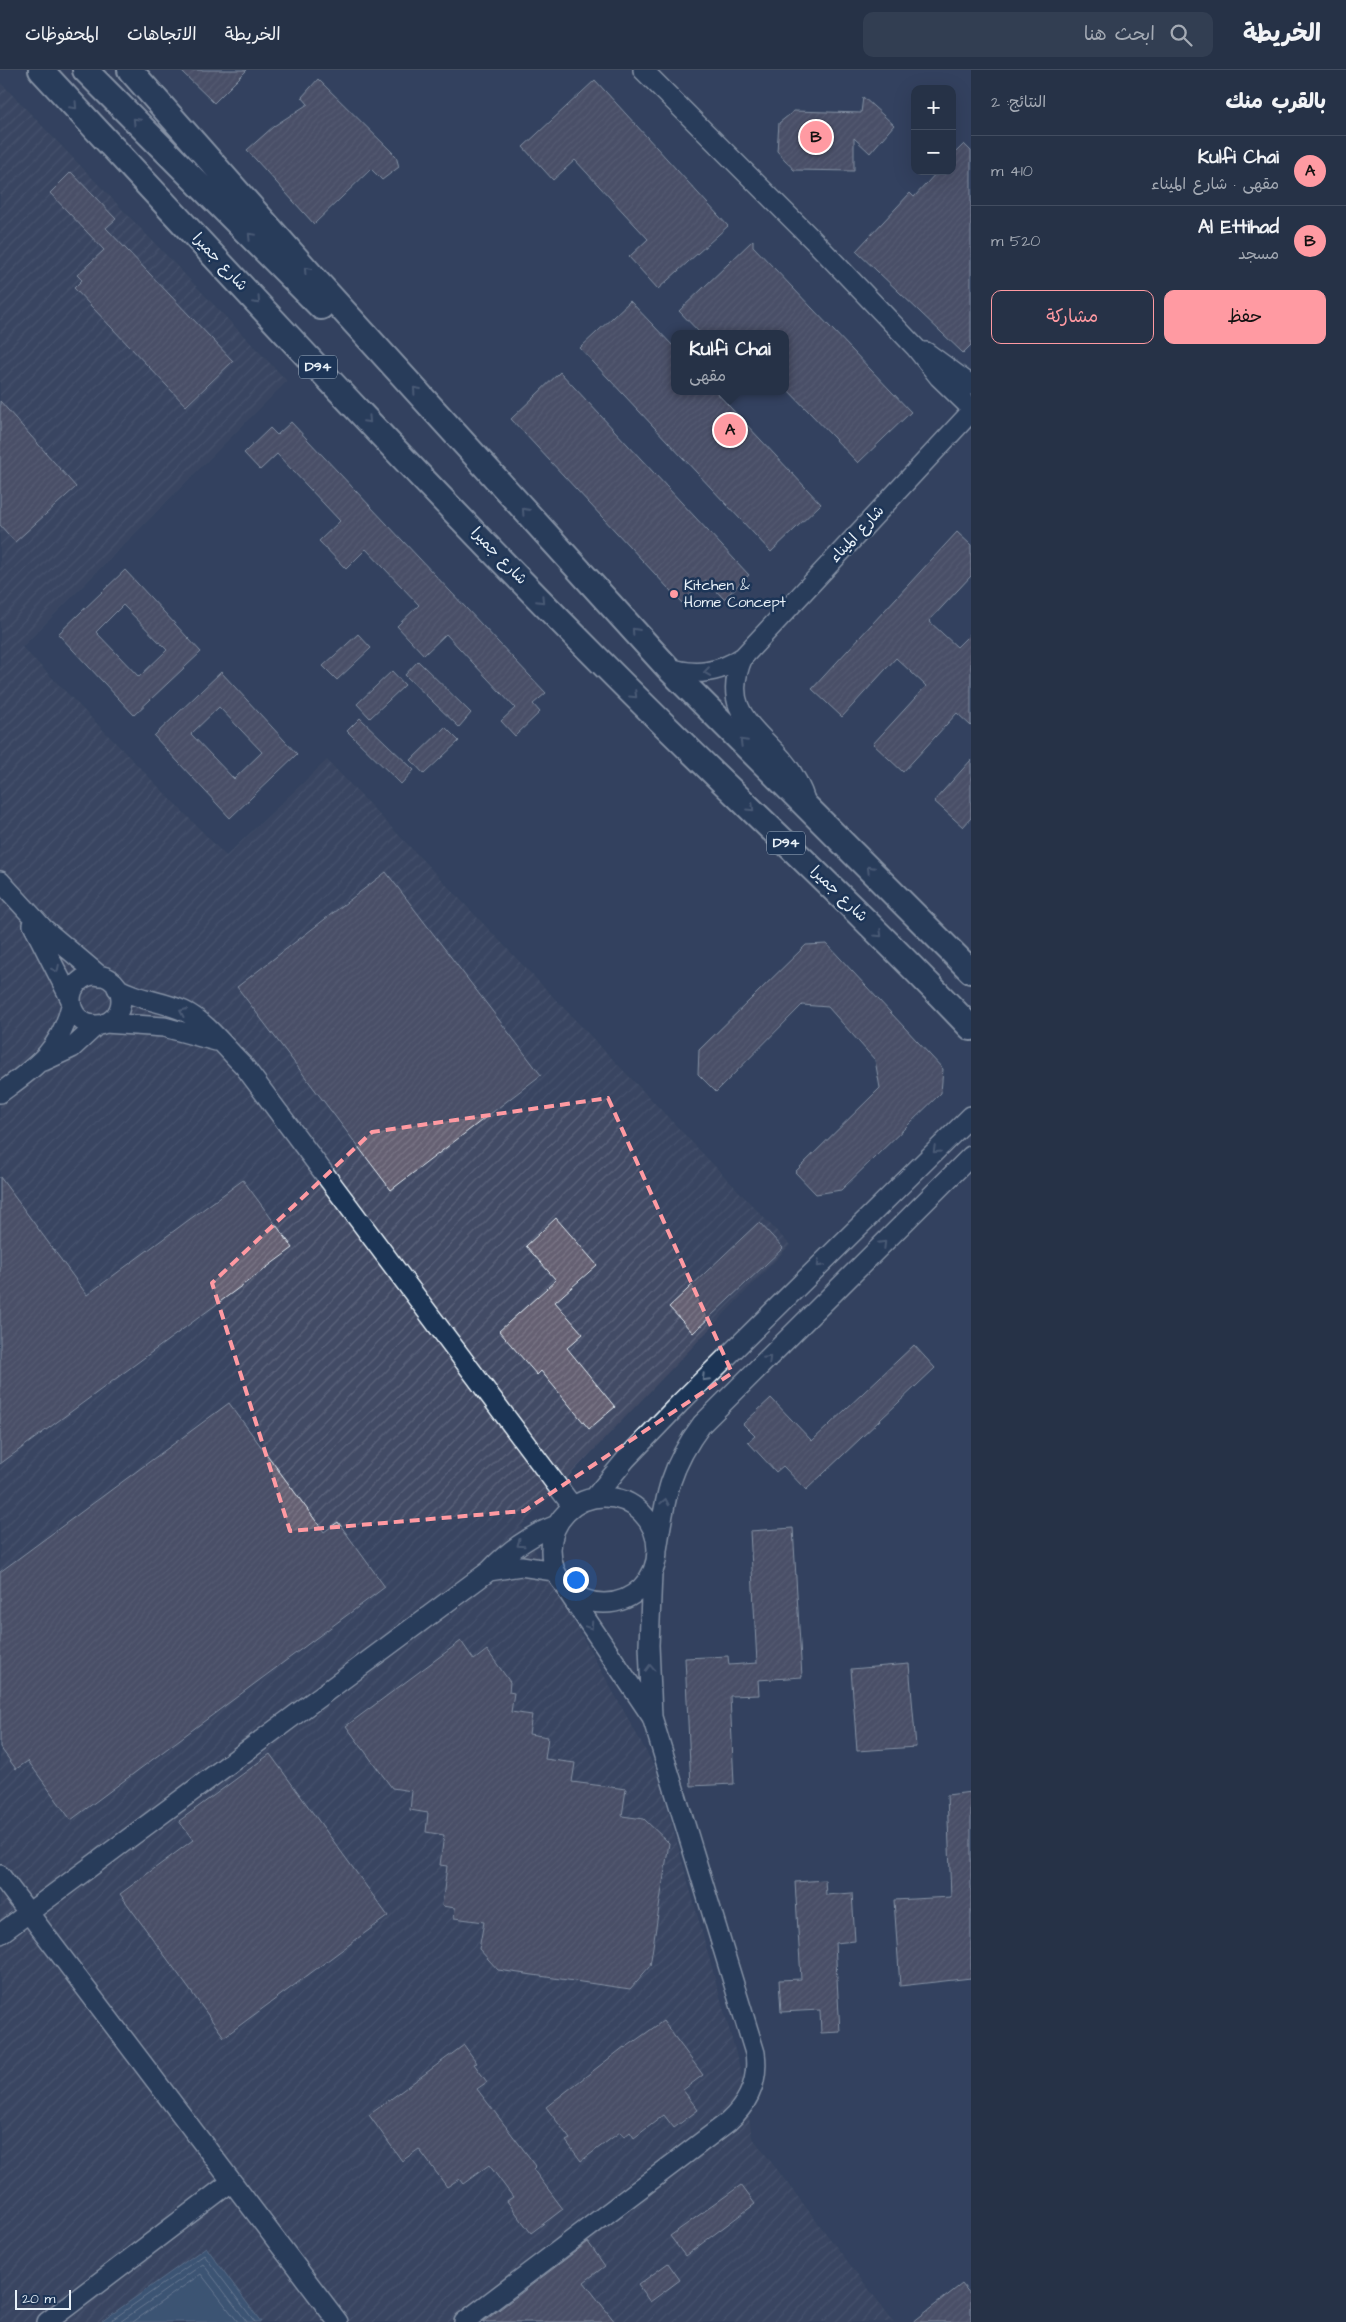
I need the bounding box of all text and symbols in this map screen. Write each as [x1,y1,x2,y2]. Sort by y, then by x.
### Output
search box [863,12,1213,57]
text: الخريطة [1243,17,1321,51]
text: ابحث هنا [1084,21,1155,48]
icon: search [1167,21,1195,49]
text: المحفوظات [25,22,99,47]
text: الاتجاهات [127,22,197,47]
text: الخريطة [225,22,281,47]
map controls [911,85,956,175]
button: + [911,85,956,130]
text: بالقرب منك [1225,87,1326,116]
text: النتائج: 2 [991,91,1046,113]
one-way arrow [68,100,77,109]
one-way arrow [133,118,142,127]
pin: B [800,118,832,156]
button: − [911,130,956,175]
text: Kulfi Chai [1198,144,1279,171]
text: 410 m [991,160,1033,182]
text: A [1305,160,1315,182]
text: مقهى · شارع الميناء [1151,173,1279,195]
text: Al Ettihad [1198,214,1279,241]
street label: شارع جميرا [188,228,252,296]
text: 520 m [991,230,1040,252]
text: B [1304,230,1316,252]
one-way arrow [248,232,257,241]
text: مسجد [1238,243,1279,265]
one-way arrow [304,266,313,275]
button: مشاركة [991,290,1154,344]
button: حفظ [1164,290,1326,344]
one-way arrow [251,295,260,304]
popup [671,330,789,395]
text: Kulfi Chai [689,336,771,363]
road number: D94 [299,356,337,378]
text: مقهى [689,365,726,387]
one-way arrow [413,387,422,396]
pin: A [714,411,746,449]
one-way arrow [362,414,371,423]
street label: شارع الميناء [825,501,889,567]
one-way arrow [522,507,531,516]
street label: شارع جميرا [466,523,532,589]
place label: Kitchen & Home Concept [684,575,786,613]
marker: Kitchen & Home Concept [668,588,680,600]
one-way arrow [535,594,544,603]
one-way arrow [631,628,640,637]
one-way arrow [702,666,710,677]
one-way arrow [629,689,638,698]
one-way arrow [739,739,748,748]
one-way arrow [745,802,754,811]
road number: D94 [767,831,805,854]
street label: شارع جميرا [806,861,872,927]
one-way arrow [867,866,876,875]
one-way arrow [874,928,883,937]
one-way arrow [50,964,61,973]
one-way arrow [179,1008,188,1019]
one-way arrow [933,1144,942,1153]
one-way arrow [877,1241,886,1250]
one-way arrow [817,1258,826,1267]
one-way arrow [762,1356,771,1365]
one-way arrow [702,1372,711,1381]
one-way arrow [659,1497,670,1506]
one-way arrow [516,1538,526,1547]
your location [563,1567,589,1593]
one-way arrow [584,1620,593,1629]
one-way arrow [644,1664,655,1672]
scale bar [15,2287,71,2310]
text: 20 m [22,2289,55,2309]

